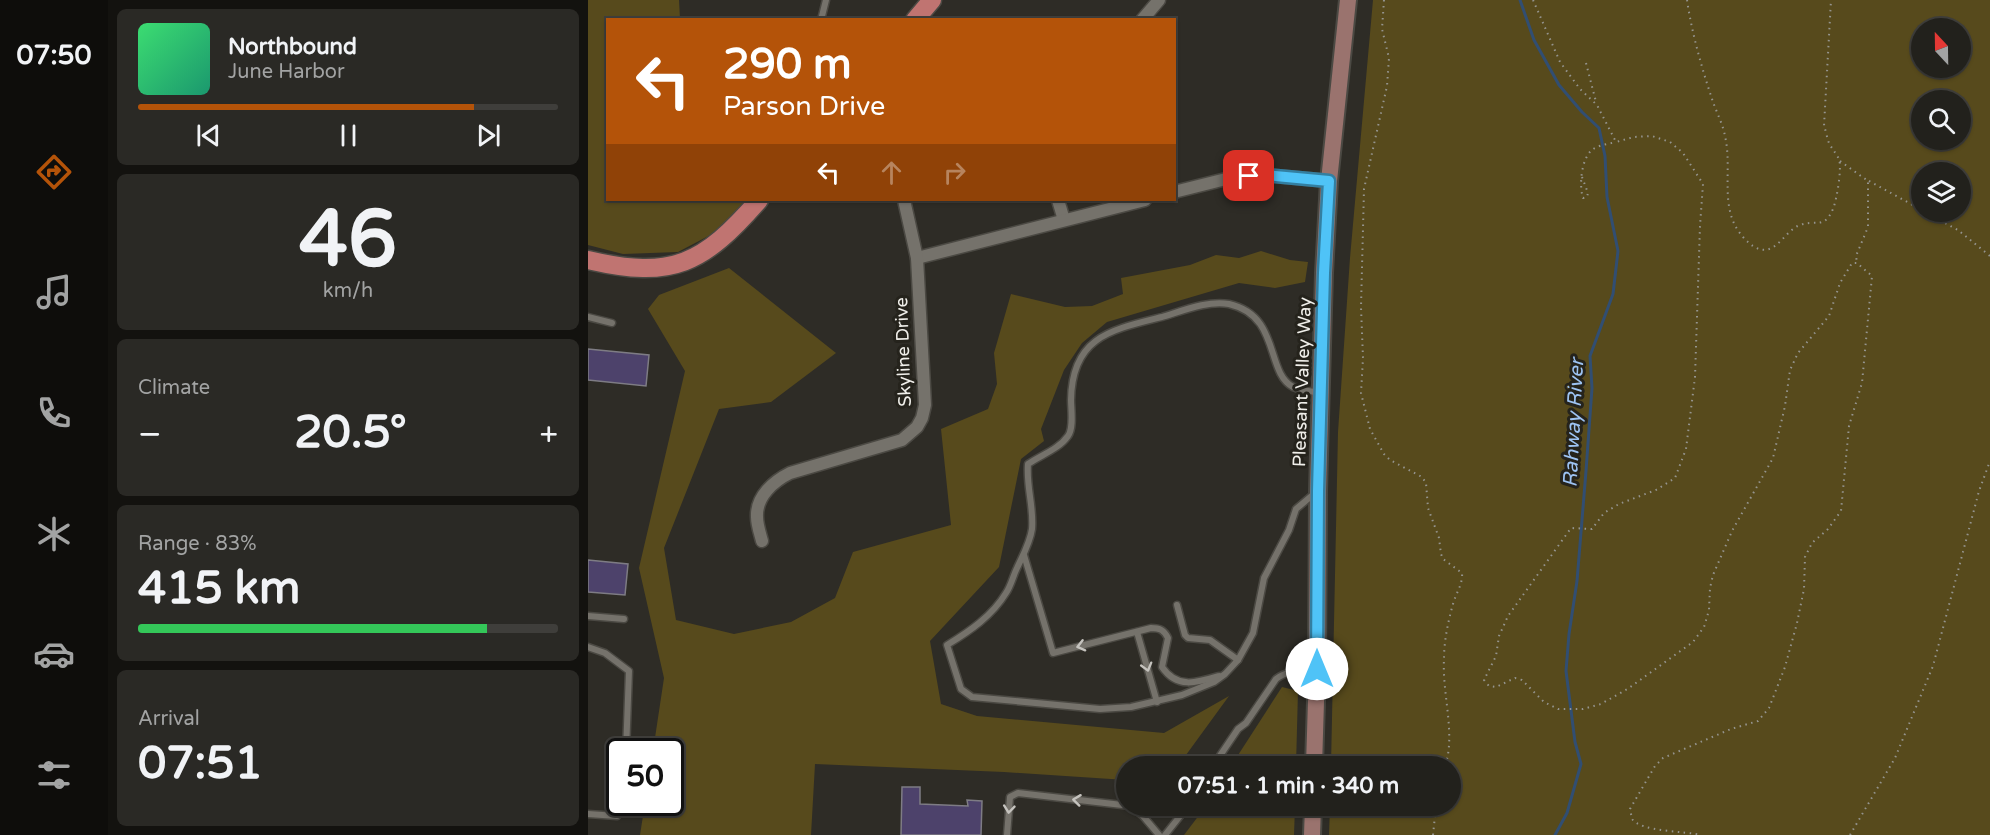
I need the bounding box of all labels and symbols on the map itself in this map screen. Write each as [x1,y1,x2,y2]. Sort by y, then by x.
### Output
north arrow [1911,18,1971,78]
pin [1223,150,1274,201]
street label: Pleasant Valley Way [1288,296,1316,467]
street label: Skyline Drive [890,297,916,407]
water label: Rahway River [1559,356,1589,488]
position arrow [1285,637,1349,701]
one-way arrow [1076,638,1086,651]
one-way arrow [1140,662,1153,672]
speed limit sign: 50 [606,738,684,816]
one-way arrow [1072,794,1081,807]
one-way arrow [1003,804,1016,814]

